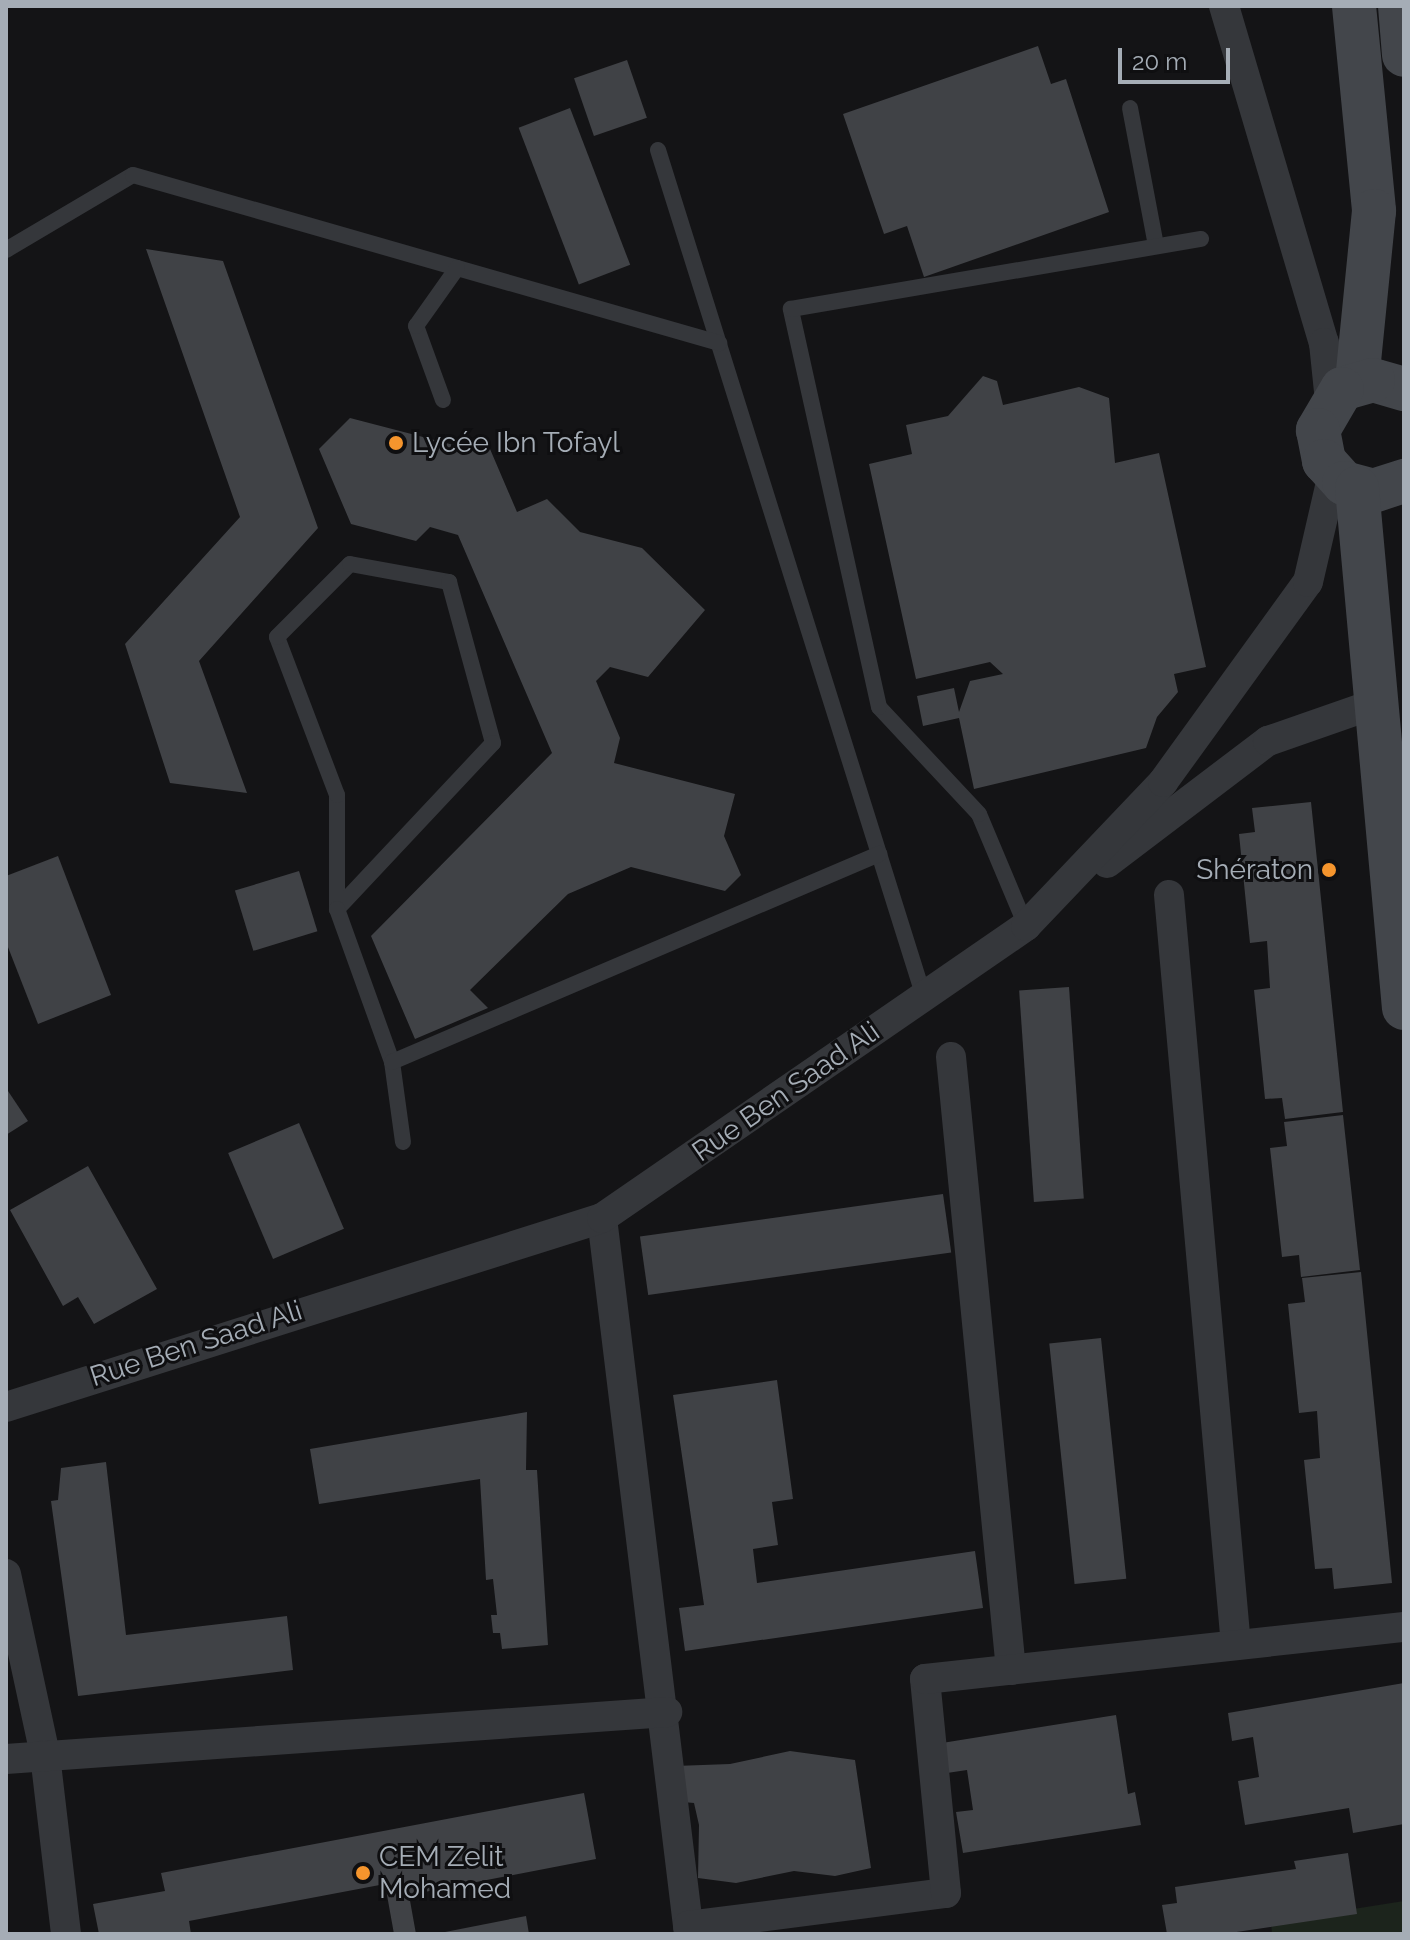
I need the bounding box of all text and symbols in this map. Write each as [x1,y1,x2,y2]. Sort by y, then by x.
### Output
scale bar [1122,32,1234,82]
text: 20 m [1132,47,1187,76]
place label: Lycée Ibn Tofayl [412,426,621,460]
marker: Lycée Ibn Tofayl [387,434,405,452]
place label: Shératon [1196,853,1313,887]
marker: Shératon [1320,861,1338,879]
street label: Rue Ben Saad Ali [686,1015,886,1169]
street label: Rue Ben Saad Ali [85,1294,307,1394]
place label: CEM Zelit Mohamed [379,1840,511,1906]
marker: CEM Zelit Mohamed [354,1864,372,1882]

